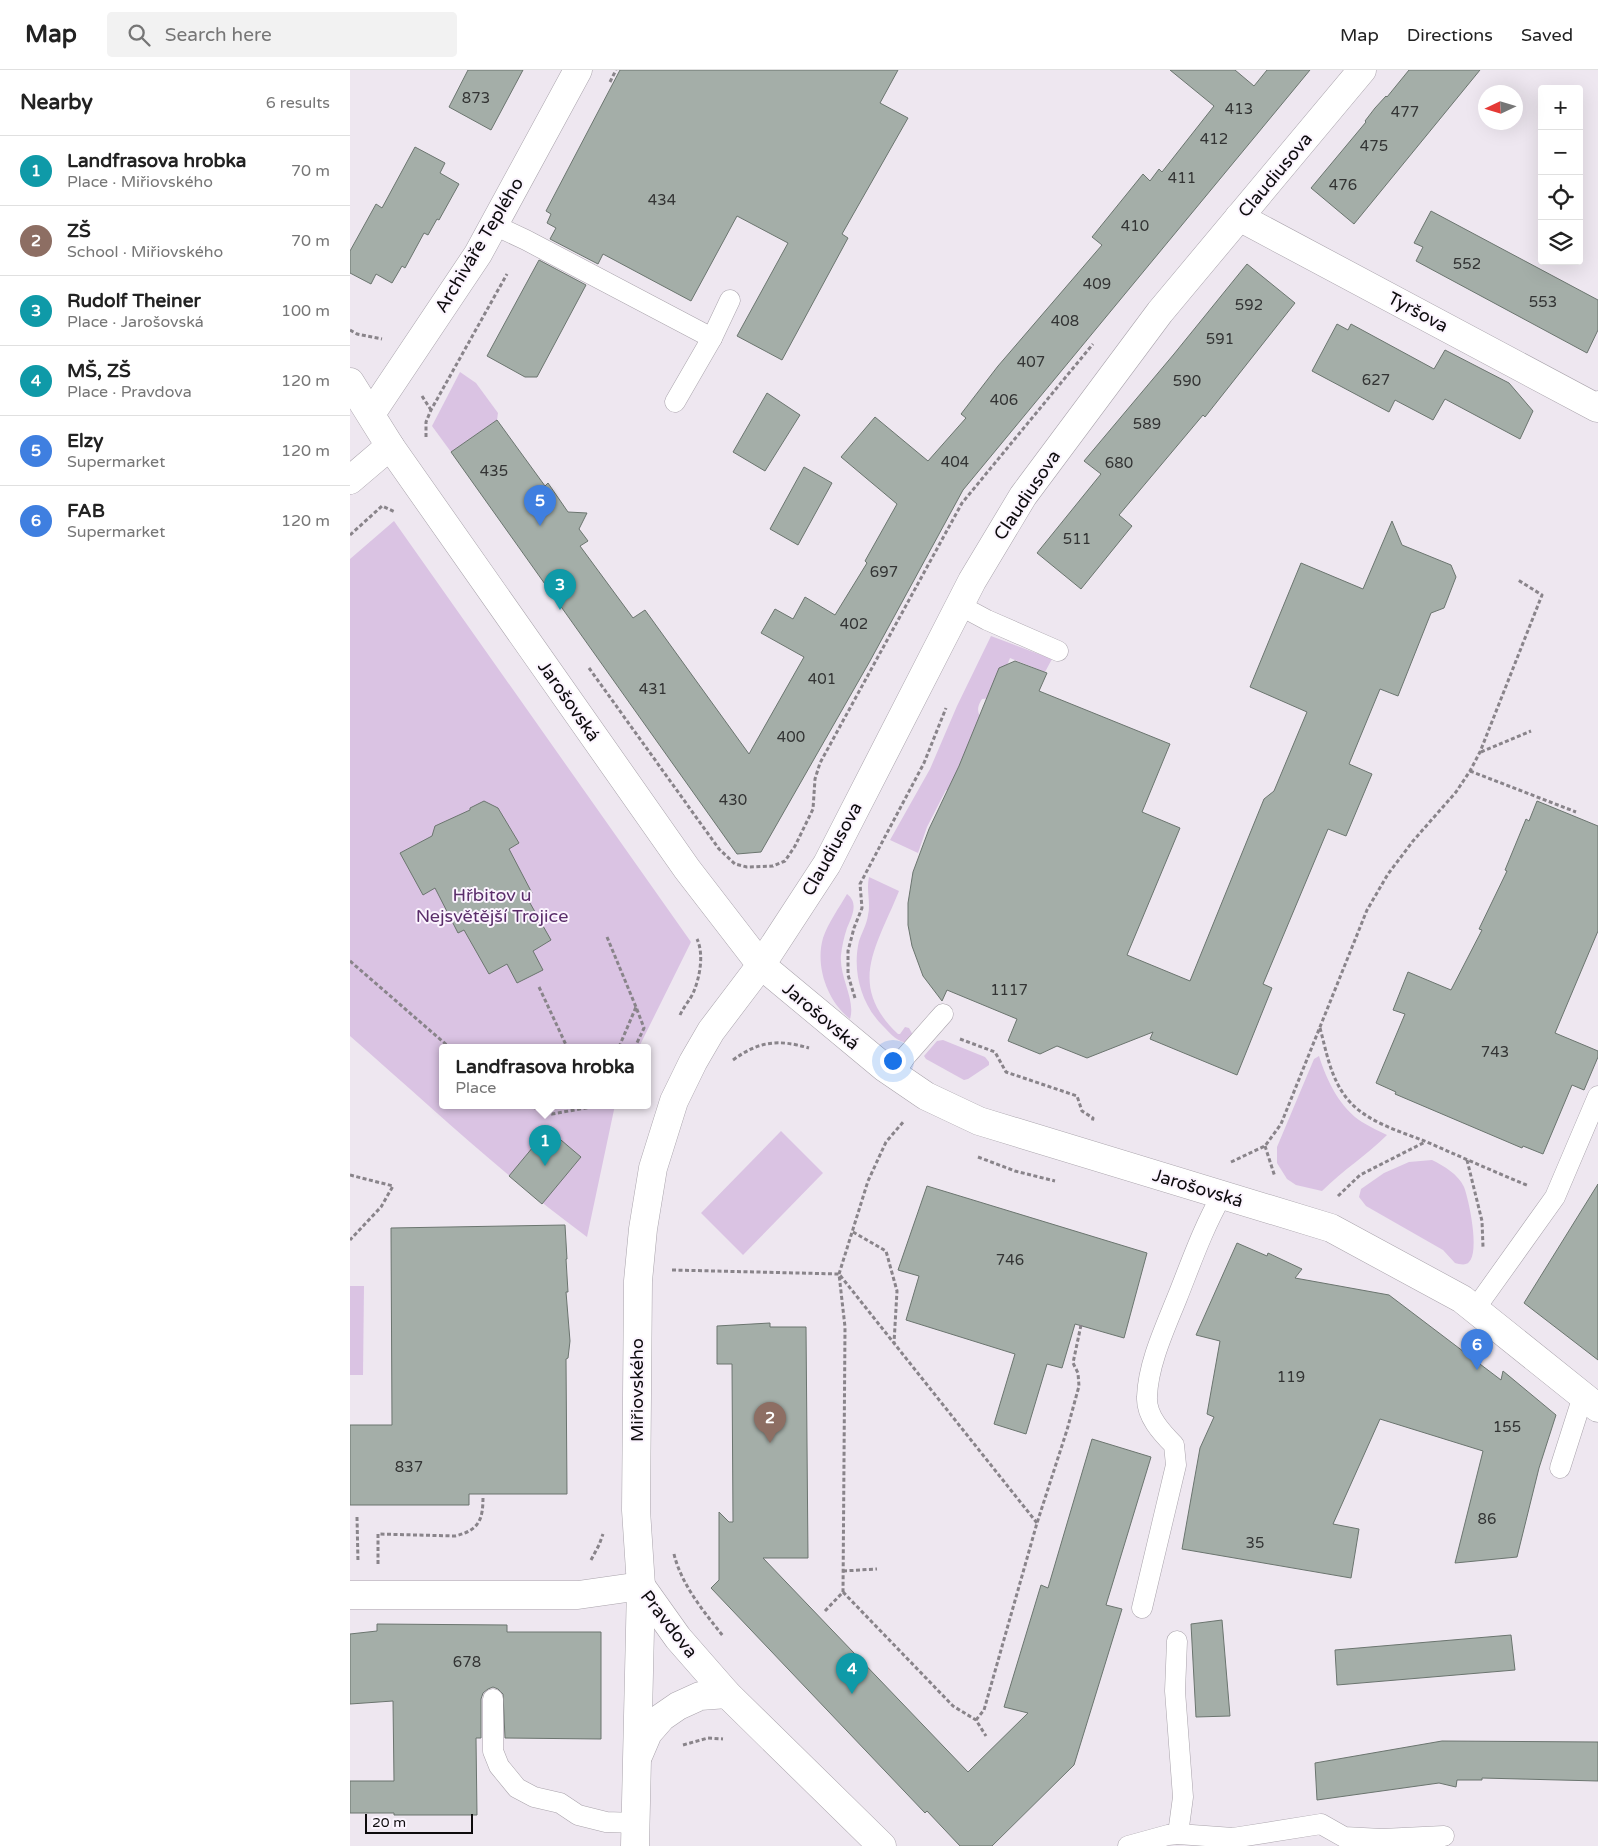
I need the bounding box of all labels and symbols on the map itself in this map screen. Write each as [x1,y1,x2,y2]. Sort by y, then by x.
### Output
north arrow [1478,85,1523,130]
house number: 873 [462,89,490,107]
house number: 413 [1225,100,1253,118]
house number: 477 [1391,103,1419,121]
street label: Claudiusova [1233,128,1317,222]
house number: 412 [1200,130,1228,148]
house number: 475 [1360,137,1388,155]
house number: 411 [1168,169,1196,187]
street label: Archiváře Teplého [430,173,528,317]
house number: 476 [1329,176,1357,194]
house number: 434 [648,191,676,209]
house number: 410 [1121,217,1149,235]
house number: 552 [1453,255,1481,273]
house number: 409 [1083,275,1111,293]
street label: Tyršova [1384,287,1452,337]
house number: 553 [1529,293,1557,311]
house number: 592 [1235,296,1263,314]
house number: 408 [1051,312,1079,330]
house number: 591 [1206,330,1234,348]
house number: 407 [1017,353,1045,371]
house number: 627 [1362,371,1390,389]
house number: 590 [1173,372,1201,390]
house number: 406 [990,391,1018,409]
house number: 589 [1133,415,1161,433]
street label: Claudiusova [989,446,1065,544]
house number: 404 [941,453,969,471]
house number: 680 [1105,454,1133,472]
house number: 435 [480,462,508,480]
pin: 5 [524,485,556,526]
house number: 511 [1063,530,1091,548]
house number: 697 [870,563,898,581]
pin: 3 [544,569,576,610]
house number: 402 [840,615,868,633]
street label: Jarošovská [533,656,605,746]
house number: 401 [808,670,836,688]
house number: 431 [639,680,667,698]
house number: 400 [777,728,805,746]
house number: 430 [719,791,747,809]
street label: Claudiusova [797,798,867,900]
park label: Hřbitov u Nejsvětější Trojice [416,884,568,927]
street label: Jarošovská [778,978,864,1054]
house number: 1117 [990,981,1028,999]
house number: 743 [1481,1043,1509,1061]
your location [880,1048,906,1074]
pin: 1 [529,1125,561,1166]
street label: Jarošovská [1150,1164,1246,1212]
house number: 746 [996,1251,1024,1269]
pin: 6 [1461,1329,1493,1370]
street label: Miřiovského [626,1338,648,1442]
house number: 119 [1277,1368,1305,1386]
pin: 2 [754,1402,786,1443]
house number: 155 [1493,1418,1521,1436]
house number: 837 [395,1458,423,1476]
house number: 86 [1478,1510,1496,1528]
house number: 35 [1246,1534,1264,1552]
street label: Pravdova [636,1586,702,1662]
house number: 678 [453,1653,481,1671]
pin: 4 [836,1653,868,1694]
scale bar [365,1811,472,1834]

